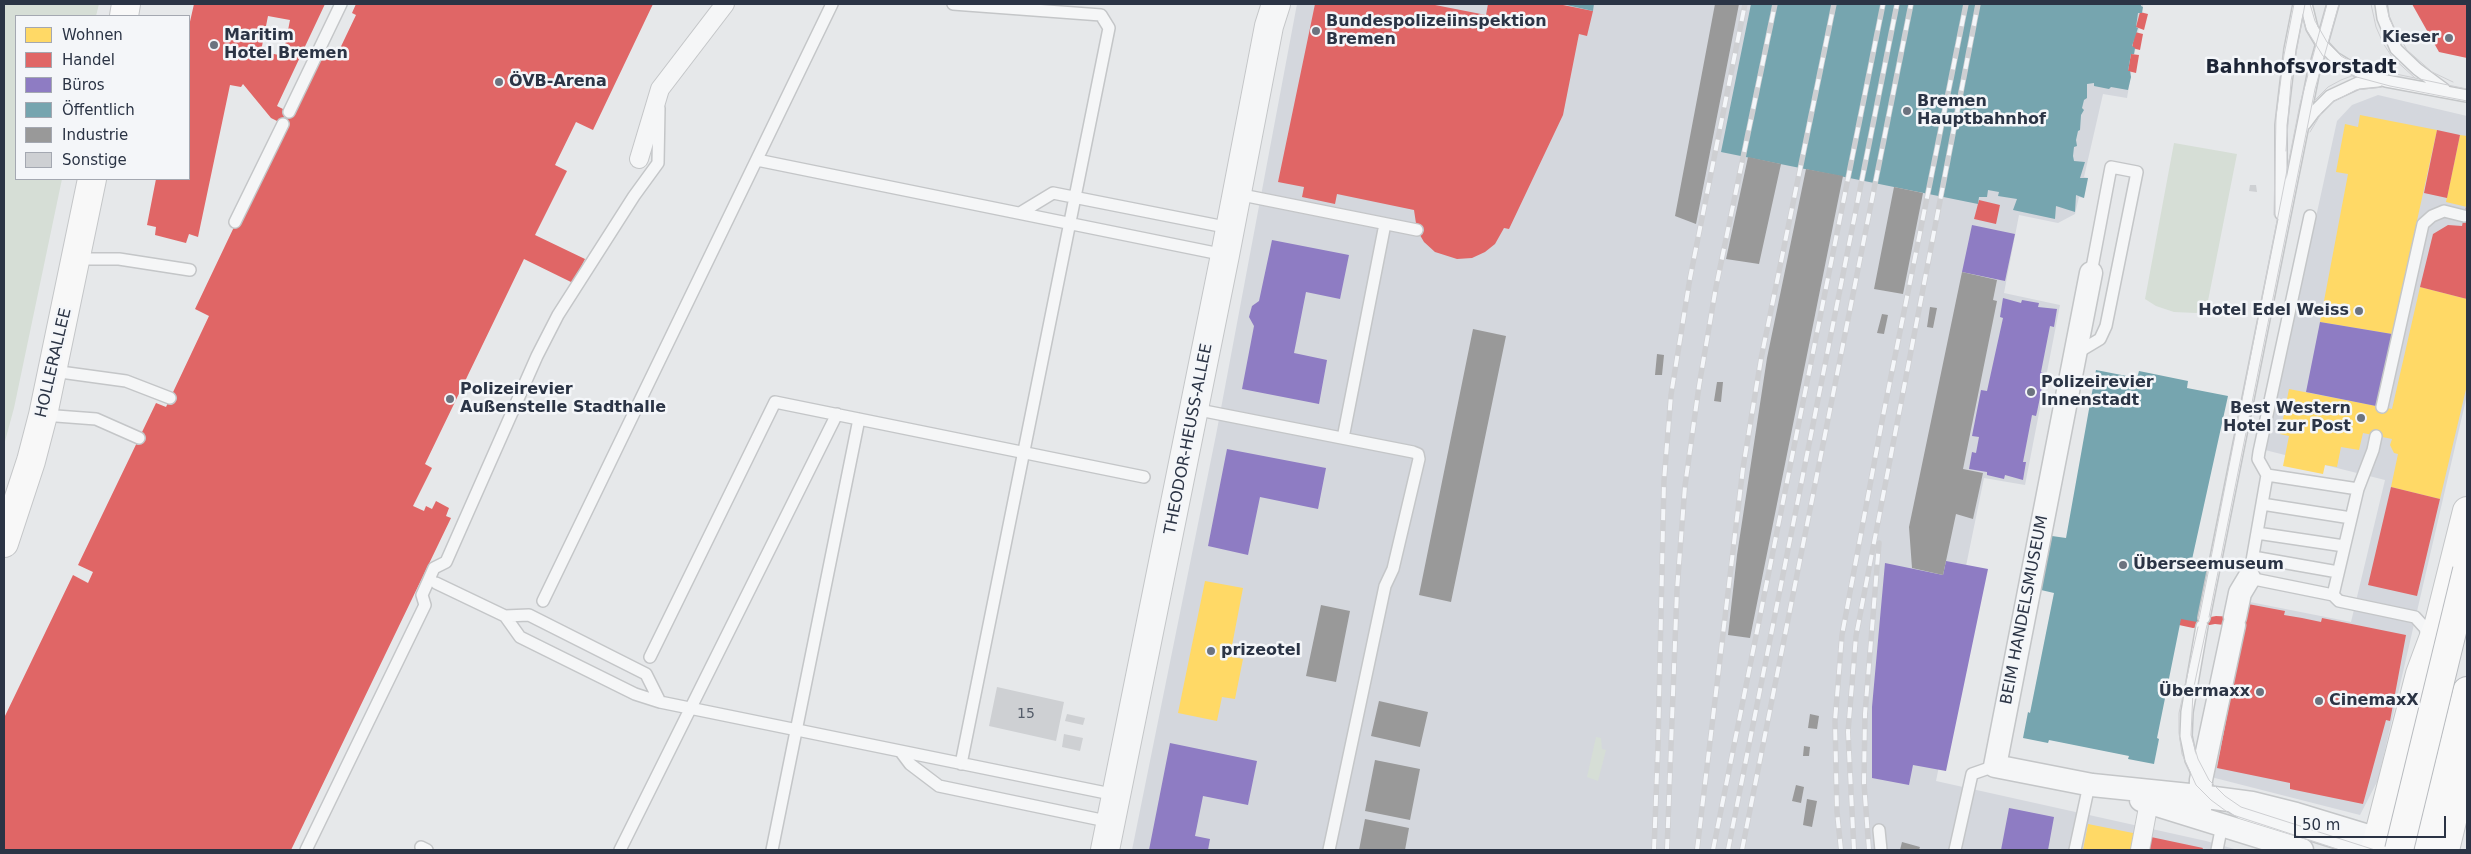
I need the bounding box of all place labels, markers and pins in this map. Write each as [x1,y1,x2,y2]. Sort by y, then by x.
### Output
place label: Bundespolizeiinspektion Bremen [1326,12,1547,50]
marker: Bundespolizeiinspektion Bremen [1310,25,1322,37]
place label: Maritim Hotel Bremen [224,26,348,64]
place label: Kieser [2382,28,2439,48]
marker: Kieser [2443,32,2455,44]
marker: Maritim Hotel Bremen [208,39,220,51]
place label: ÖVB-Arena [509,72,607,92]
marker: ÖVB-Arena [493,76,505,88]
place label: Bremen Hauptbahnhof [1917,92,2046,130]
marker: Bremen Hauptbahnhof [1901,105,1913,117]
place label: Hotel Edel Weiss [2198,301,2349,321]
marker: Hotel Edel Weiss [2353,305,2365,317]
place label: Polizeirevier Innenstadt [2041,373,2154,411]
place label: Polizeirevier Außenstelle Stadthalle [460,380,666,418]
marker: Polizeirevier Innenstadt [2025,386,2037,398]
marker: Polizeirevier Außenstelle Stadthalle [444,393,456,405]
place label: Best Western Hotel zur Post [2223,399,2351,437]
marker: Best Western Hotel zur Post [2355,412,2367,424]
place label: Überseemuseum [2133,555,2284,575]
marker: Überseemuseum [2117,559,2129,571]
place label: prizeotel [1221,641,1301,661]
marker: prizeotel [1205,645,1217,657]
place label: Übermaxx [2159,682,2250,702]
marker: Übermaxx [2254,686,2266,698]
place label: CinemaxX [2329,691,2419,711]
marker: CinemaxX [2313,695,2325,707]

